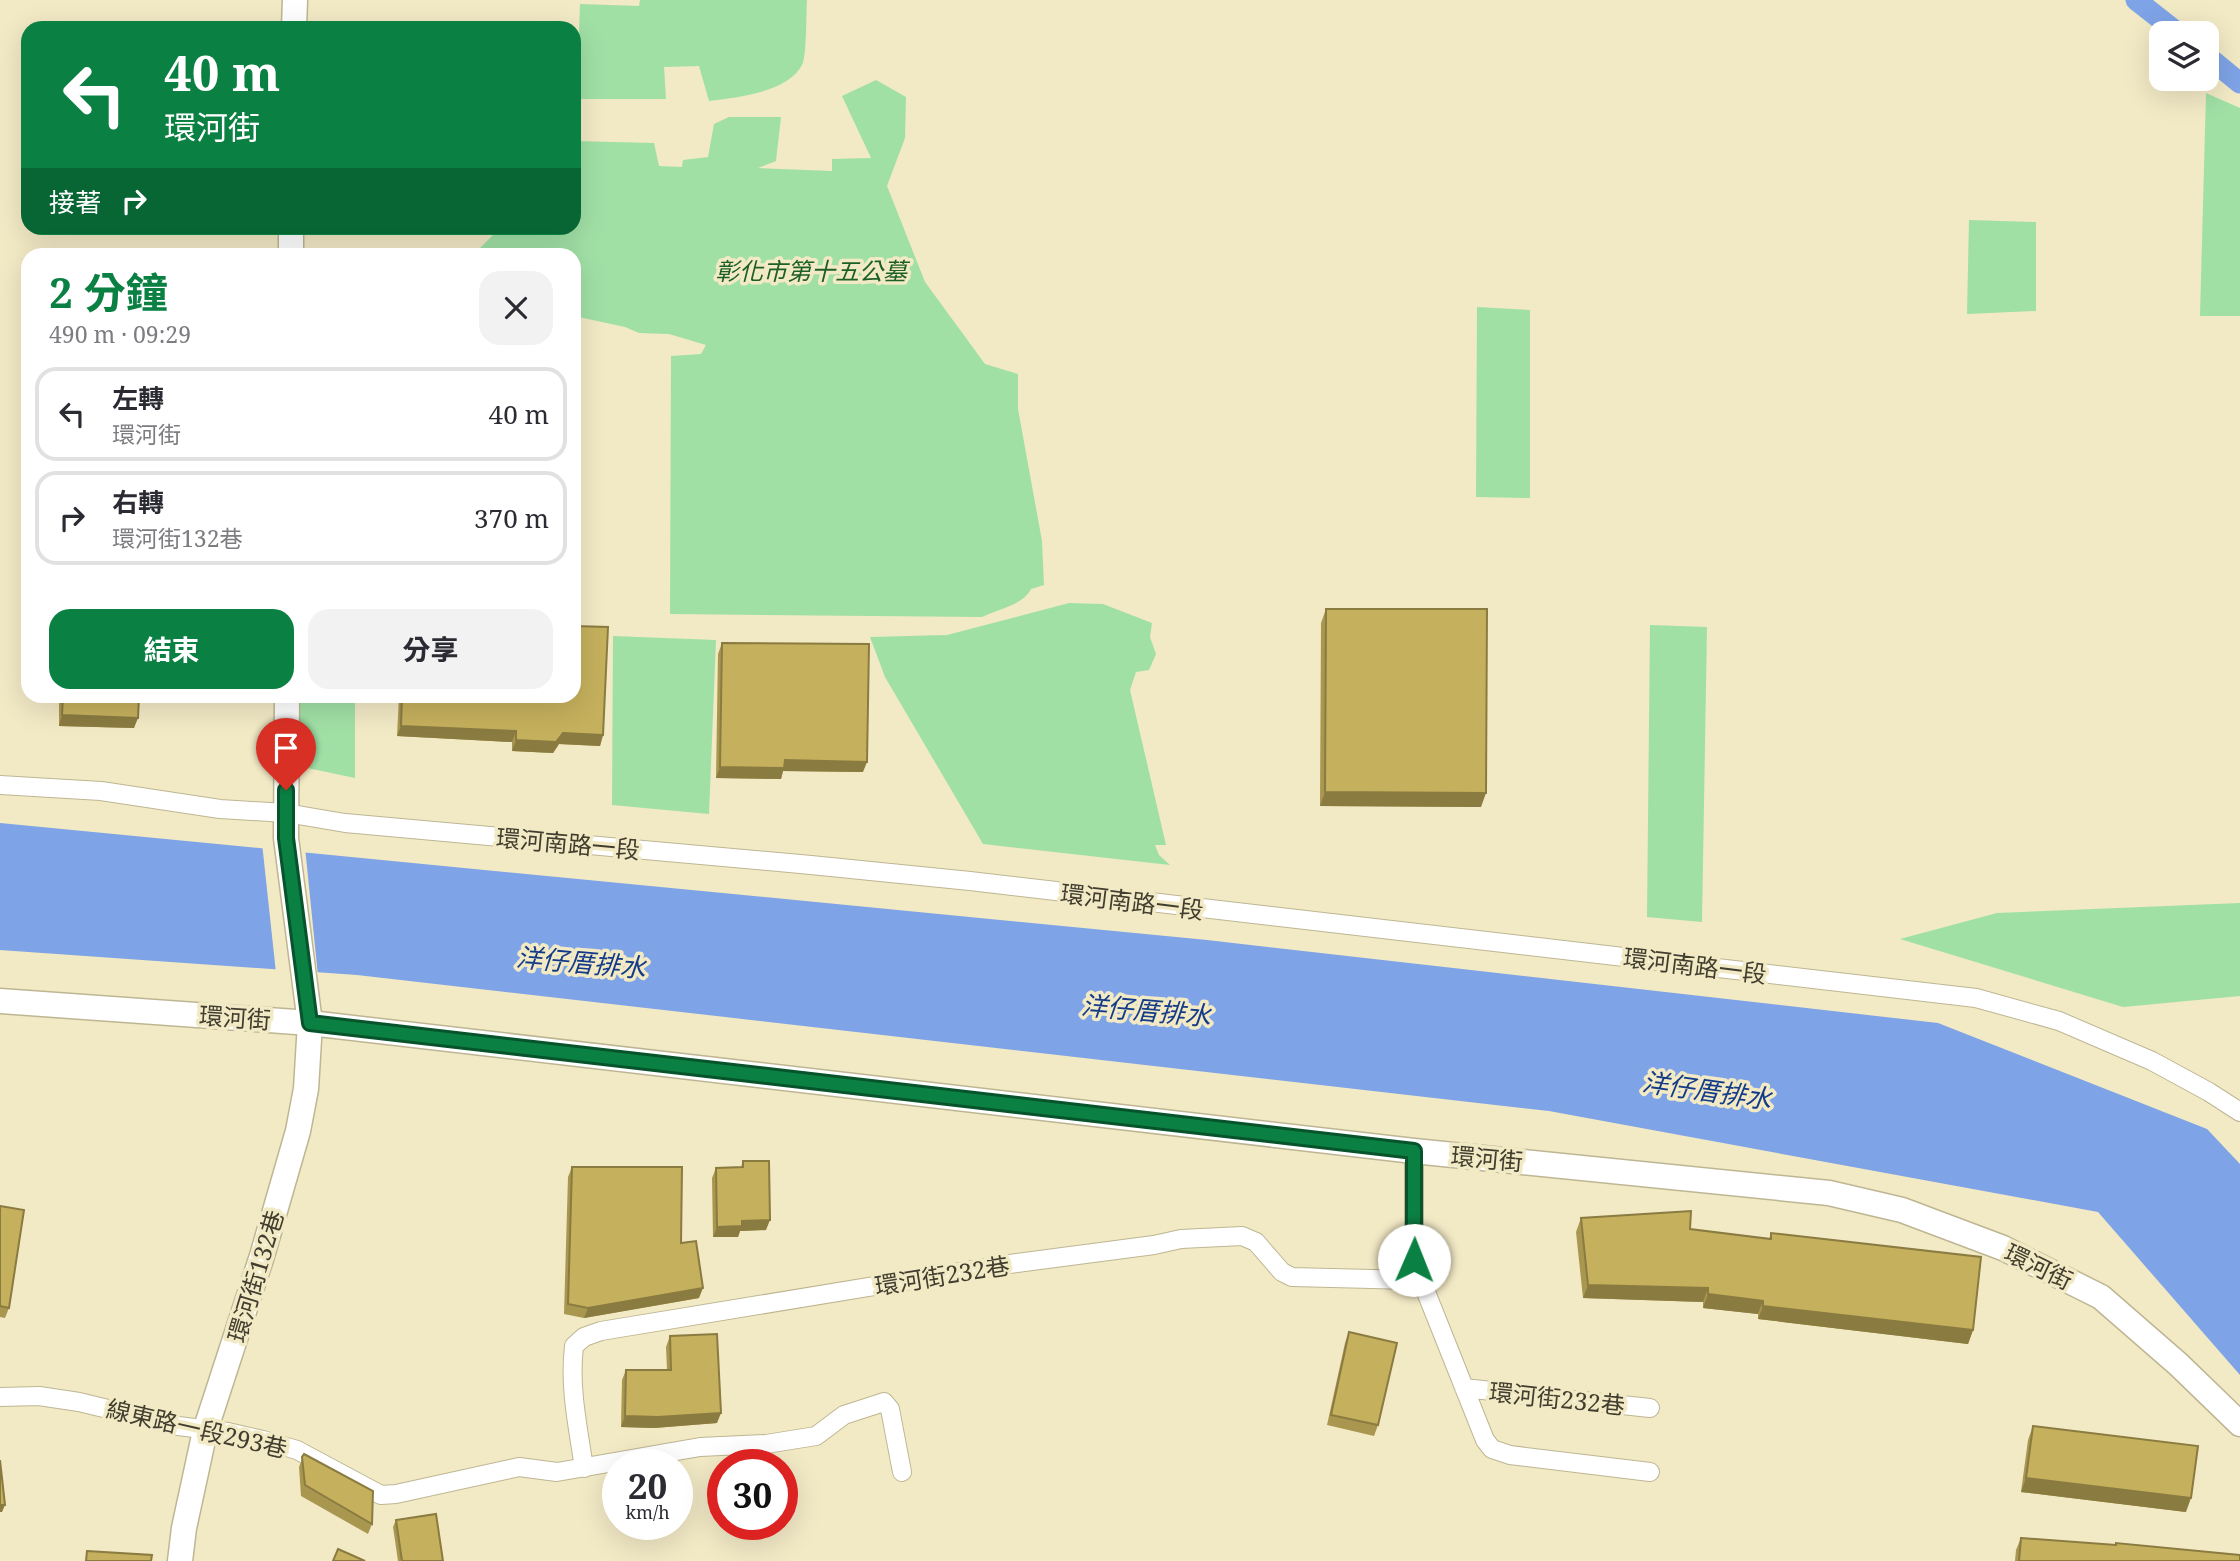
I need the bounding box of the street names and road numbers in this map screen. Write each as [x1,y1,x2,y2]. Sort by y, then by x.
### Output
street label: 環河南路一段 [495,820,641,866]
street label: 環河南路一段 [1059,876,1205,926]
street label: 環河南路一段 [1622,940,1768,990]
street label: 環河街 [198,998,272,1036]
street label: 環河街 [1450,1138,1524,1178]
street label: 環河街132巷 [219,1206,291,1346]
street label: 環河街 [1999,1235,2079,1297]
street label: 環河街232巷 [872,1248,1012,1302]
street label: 環河街232巷 [1488,1374,1626,1422]
street label: 線東路一段293巷 [104,1391,290,1465]

